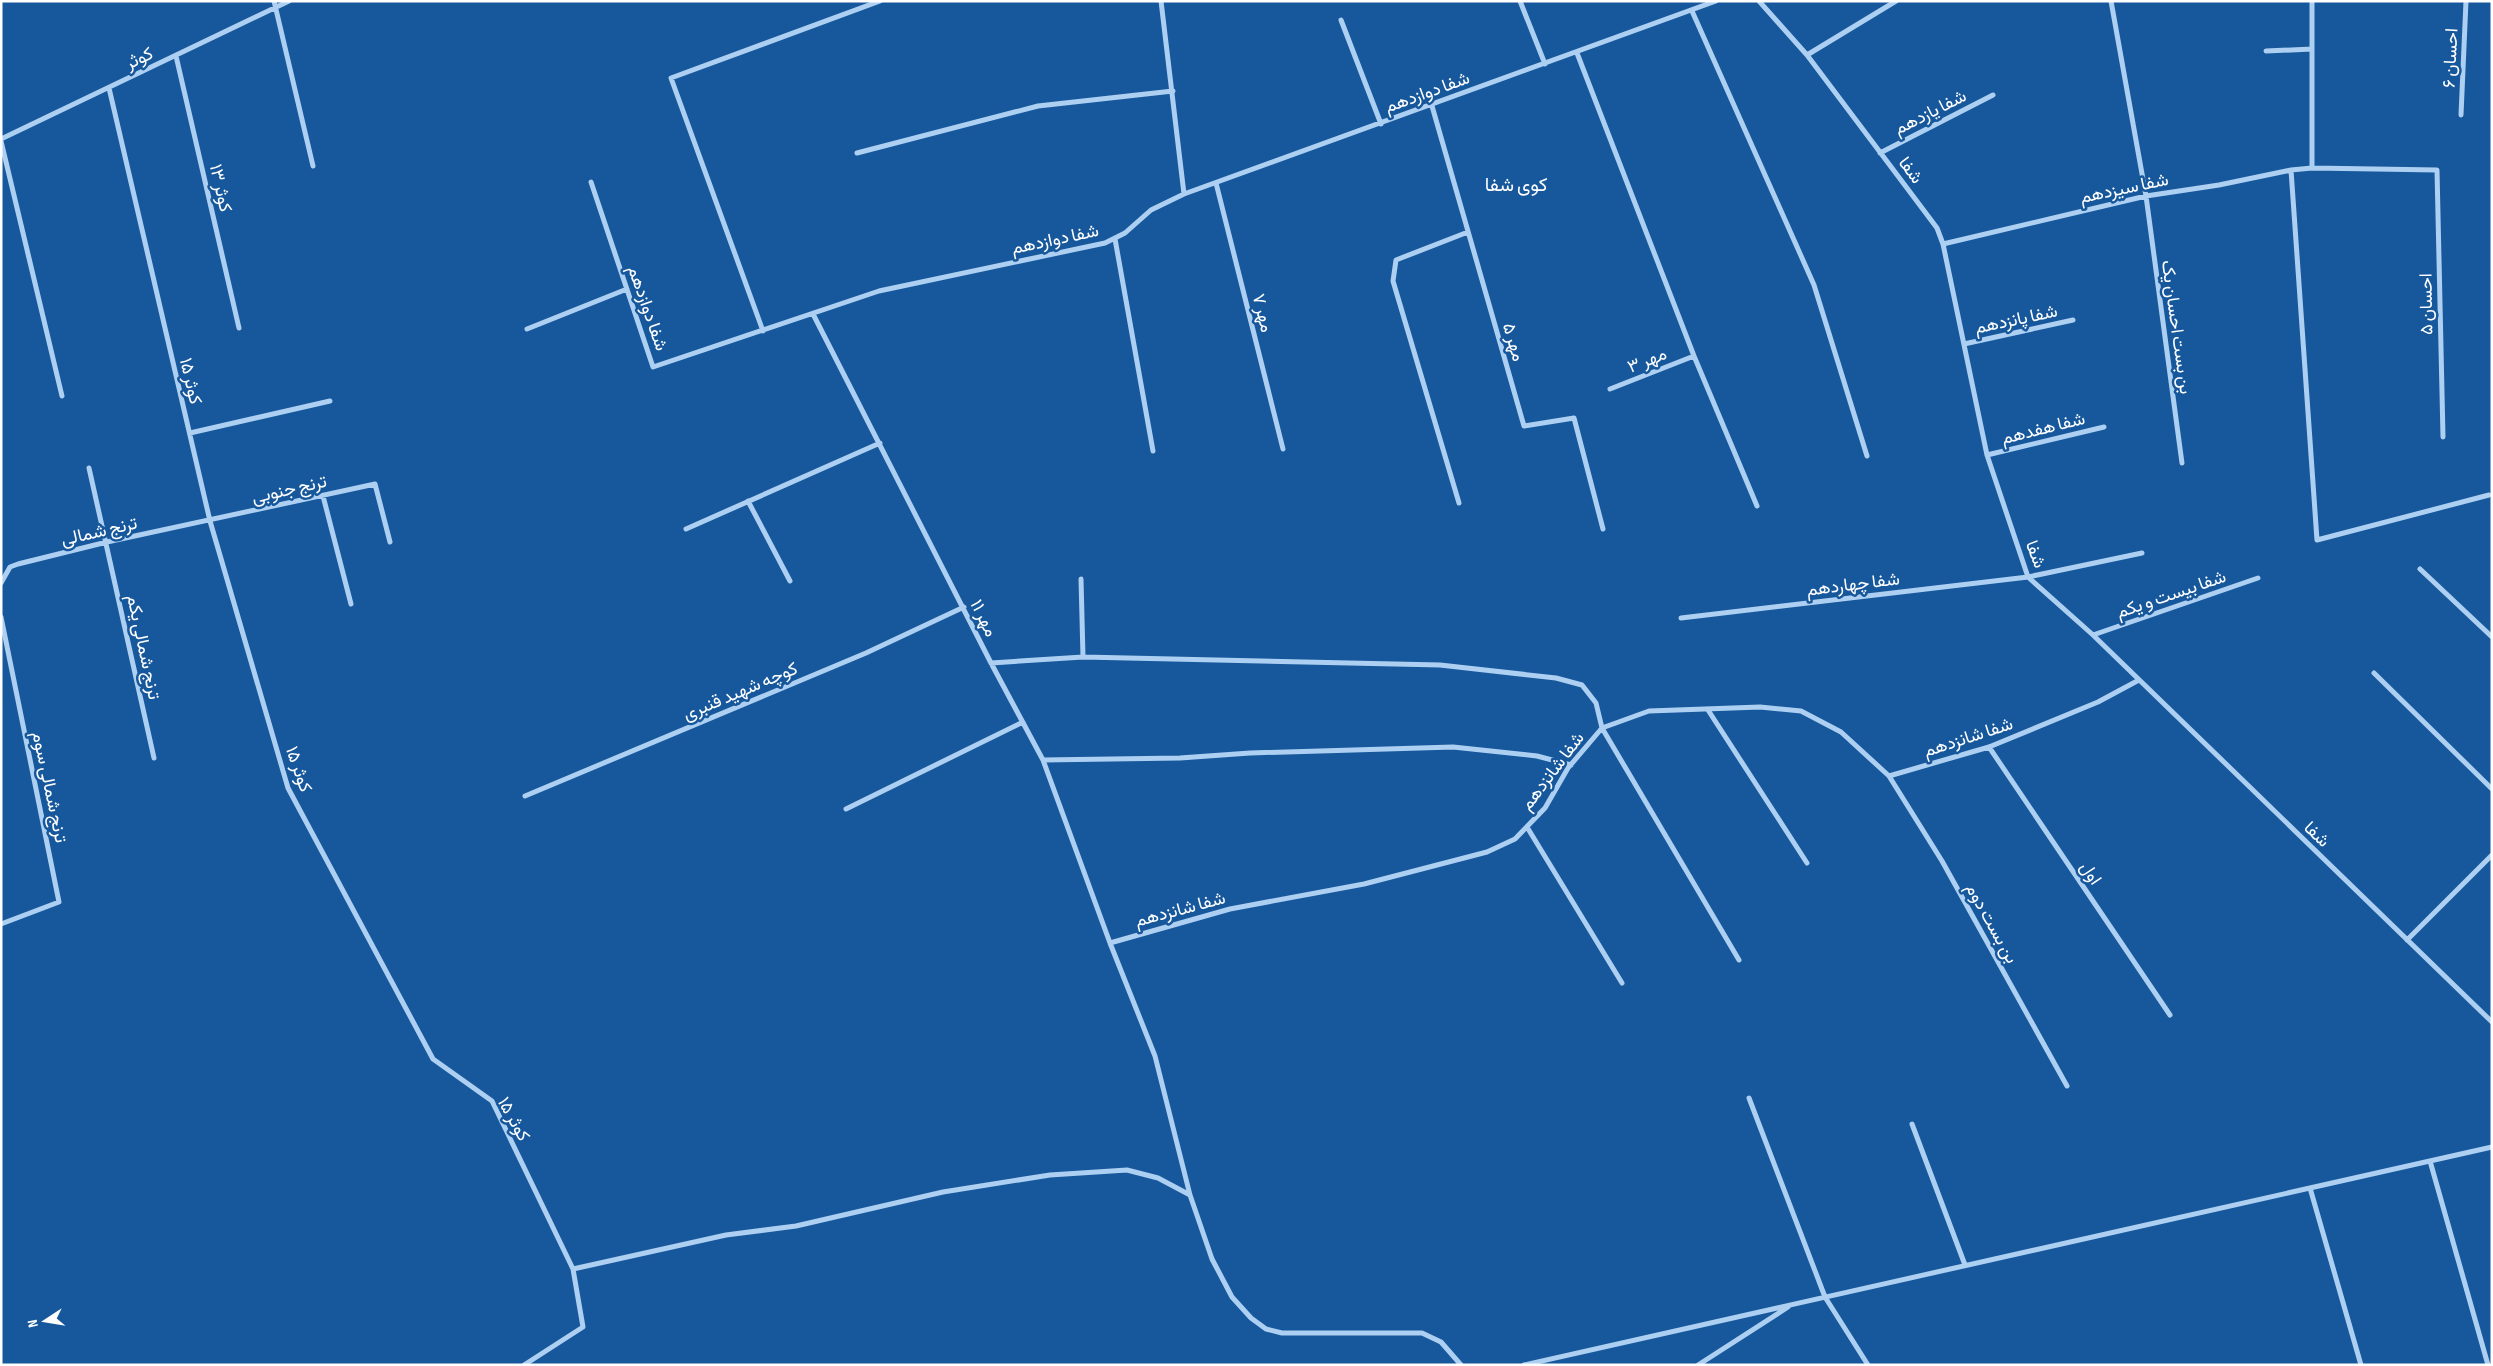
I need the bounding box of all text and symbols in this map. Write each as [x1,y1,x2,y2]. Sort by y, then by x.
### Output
street label: احسان ۶ [2438,28,2463,89]
street label: کوثر [121,43,157,75]
street label: شفا دوازدهم [1382,67,1473,118]
street label: شفا یازدهم [1891,85,1970,140]
street label: شفا [1894,153,1927,188]
street label: کوثر ۱۳ [205,162,236,214]
street label: شفا سیزدهم [2078,169,2171,209]
district label: کوی شفا [1485,174,1547,197]
street label: شفا دوازدهم [1009,220,1101,260]
street label: بن بست احسان یک [2157,259,2196,395]
street label: شفا دوازدهم [622,263,672,354]
street label: احسان ۵ [2415,273,2438,335]
street label: مهر ۷ [1248,292,1277,335]
street label: شفا پانزدهم [1973,300,2060,339]
street label: مهر ۵ [1498,320,1529,364]
street label: مهر ۳ [1625,343,1670,378]
street label: کوثر ۱۵ [175,356,206,406]
street label: شفا هفدهم [1999,408,2087,450]
street label: ترنج جنوبی [250,471,329,509]
street label: ترنج شمالی [59,513,140,551]
street label: شفا [2021,537,2050,571]
street label: شفا بیست و یکم [2114,566,2229,624]
street label: شفا چهاردهم [1805,568,1901,602]
street label: ترنج شمالی یکم [121,593,165,702]
street label: مهر ۱۱ [966,596,1001,640]
street label: کوچه شهید قنبری [680,658,801,726]
street label: شفا شانزدهم [1921,713,2016,763]
street label: شفا شانزدهم [1516,728,1590,815]
street label: ترنج شمالی سوم [26,729,72,845]
street label: کوثر ۱۵ [281,743,316,795]
street label: شفا [2299,817,2334,852]
street label: اول [2075,858,2106,889]
street label: بن بست دوم [1960,879,2022,968]
street label: شفا شانزدهم [1133,887,1228,933]
street label: کوثر ۱۵ [493,1094,534,1145]
north arrow [20,1296,70,1346]
text: N [24,1318,42,1329]

